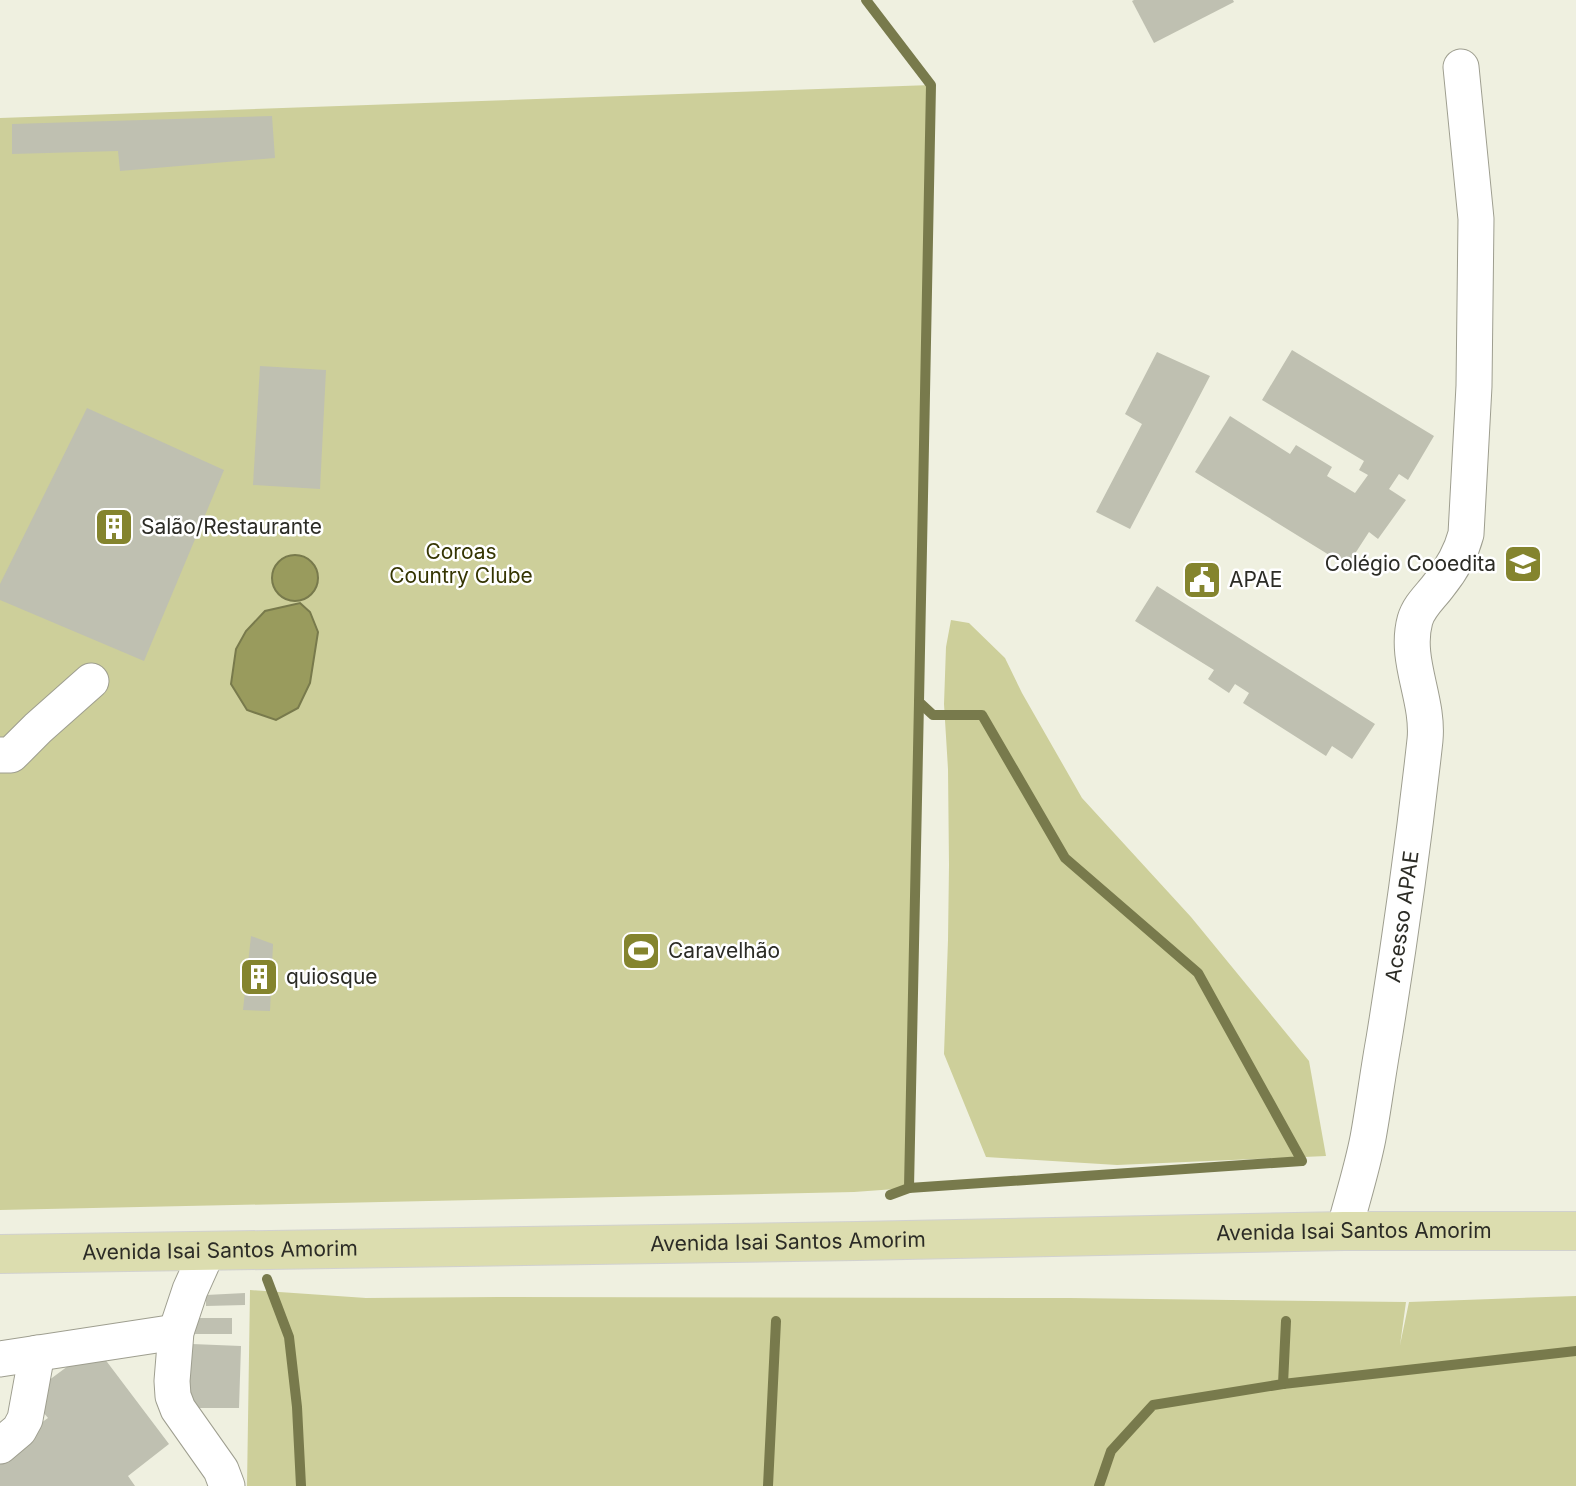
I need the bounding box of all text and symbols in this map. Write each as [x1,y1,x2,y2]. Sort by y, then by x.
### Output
building icon: Salão/Restaurante [93,506,135,548]
place label: Salão/Restaurante [141,514,322,539]
park label: Coroas Country Clube [389,539,533,588]
school or university icon: Colégio Cooedita [1502,543,1544,585]
place label: Colégio Cooedita [1325,551,1496,576]
public building icon: APAE [1181,559,1223,601]
place label: APAE [1229,567,1282,592]
street label: Acesso APAE [1380,849,1424,984]
sports icon: Caravelhão [620,930,662,972]
place label: Caravelhão [668,938,780,963]
building icon: quiosque [238,956,280,998]
place label: quiosque [286,964,378,989]
street label: Avenida Isai Santos Amorim [1216,1218,1492,1246]
street label: Avenida Isai Santos Amorim [650,1227,926,1256]
street label: Avenida Isai Santos Amorim [82,1236,358,1265]

